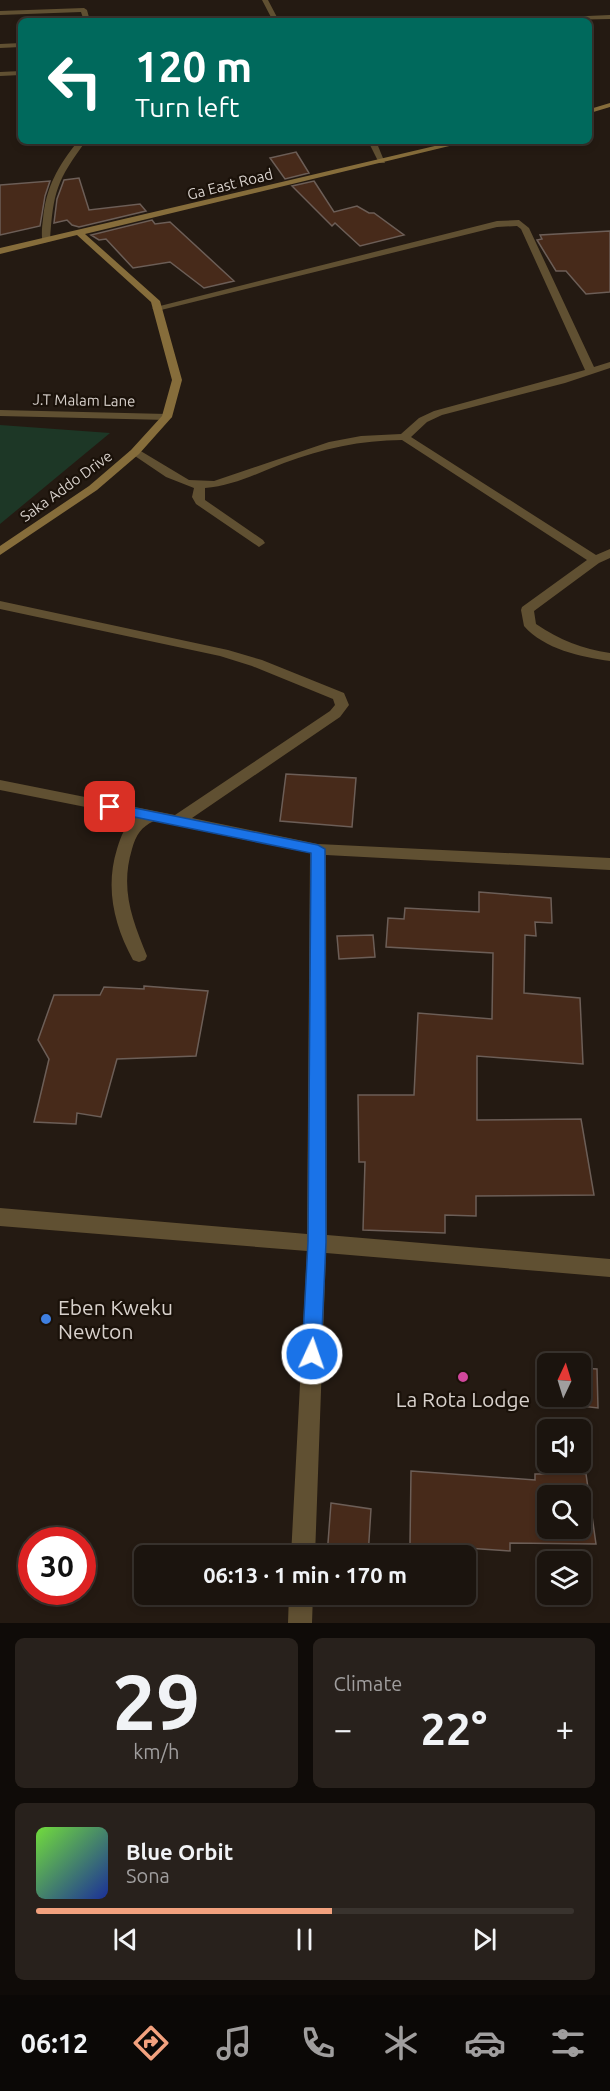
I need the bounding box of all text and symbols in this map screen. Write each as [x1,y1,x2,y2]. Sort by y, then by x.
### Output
icon: left [36,42,114,120]
text: 120 m [135,43,252,90]
text: Turn left [135,92,239,122]
street label: Ga East Road [185,165,275,203]
street label: J.T Malam Lane [32,391,136,409]
street label: Saka Addo Drive [17,447,115,525]
pin [84,781,135,832]
icon: arrive [93,790,126,823]
place label: Eben Kweku Newton [58,1295,173,1343]
marker: Eben Kweku Newton [39,1312,53,1326]
position arrow [280,1322,344,1386]
north arrow [537,1353,591,1407]
map controls [537,1353,591,1605]
marker: La Rota Lodge [456,1370,470,1384]
place label: La Rota Lodge [396,1387,530,1411]
button: sound [537,1419,591,1473]
button: search [537,1485,591,1539]
speed limit sign: 30 [18,1527,96,1605]
button: layers [537,1551,591,1605]
text: 06:13 · 1 min · 170 m [203,1562,407,1587]
text: 29 [112,1657,200,1745]
text: Climate [334,1672,402,1695]
text: 22° [420,1703,487,1754]
text: − [334,1710,352,1747]
text: + [555,1710,574,1747]
text: km/h [133,1740,179,1763]
text: Blue Orbit [126,1839,233,1864]
text: Sona [126,1864,170,1887]
icon: previous [109,1923,142,1956]
icon: pause [288,1923,321,1956]
icon: next [468,1923,501,1956]
icon: directions [130,2022,172,2064]
icon: music [213,2022,255,2064]
icon: phone [297,2022,339,2064]
icon: climate [380,2022,422,2064]
icon: car [464,2022,506,2064]
icon: filters [547,2022,589,2064]
text: 06:12 [21,2028,88,2058]

